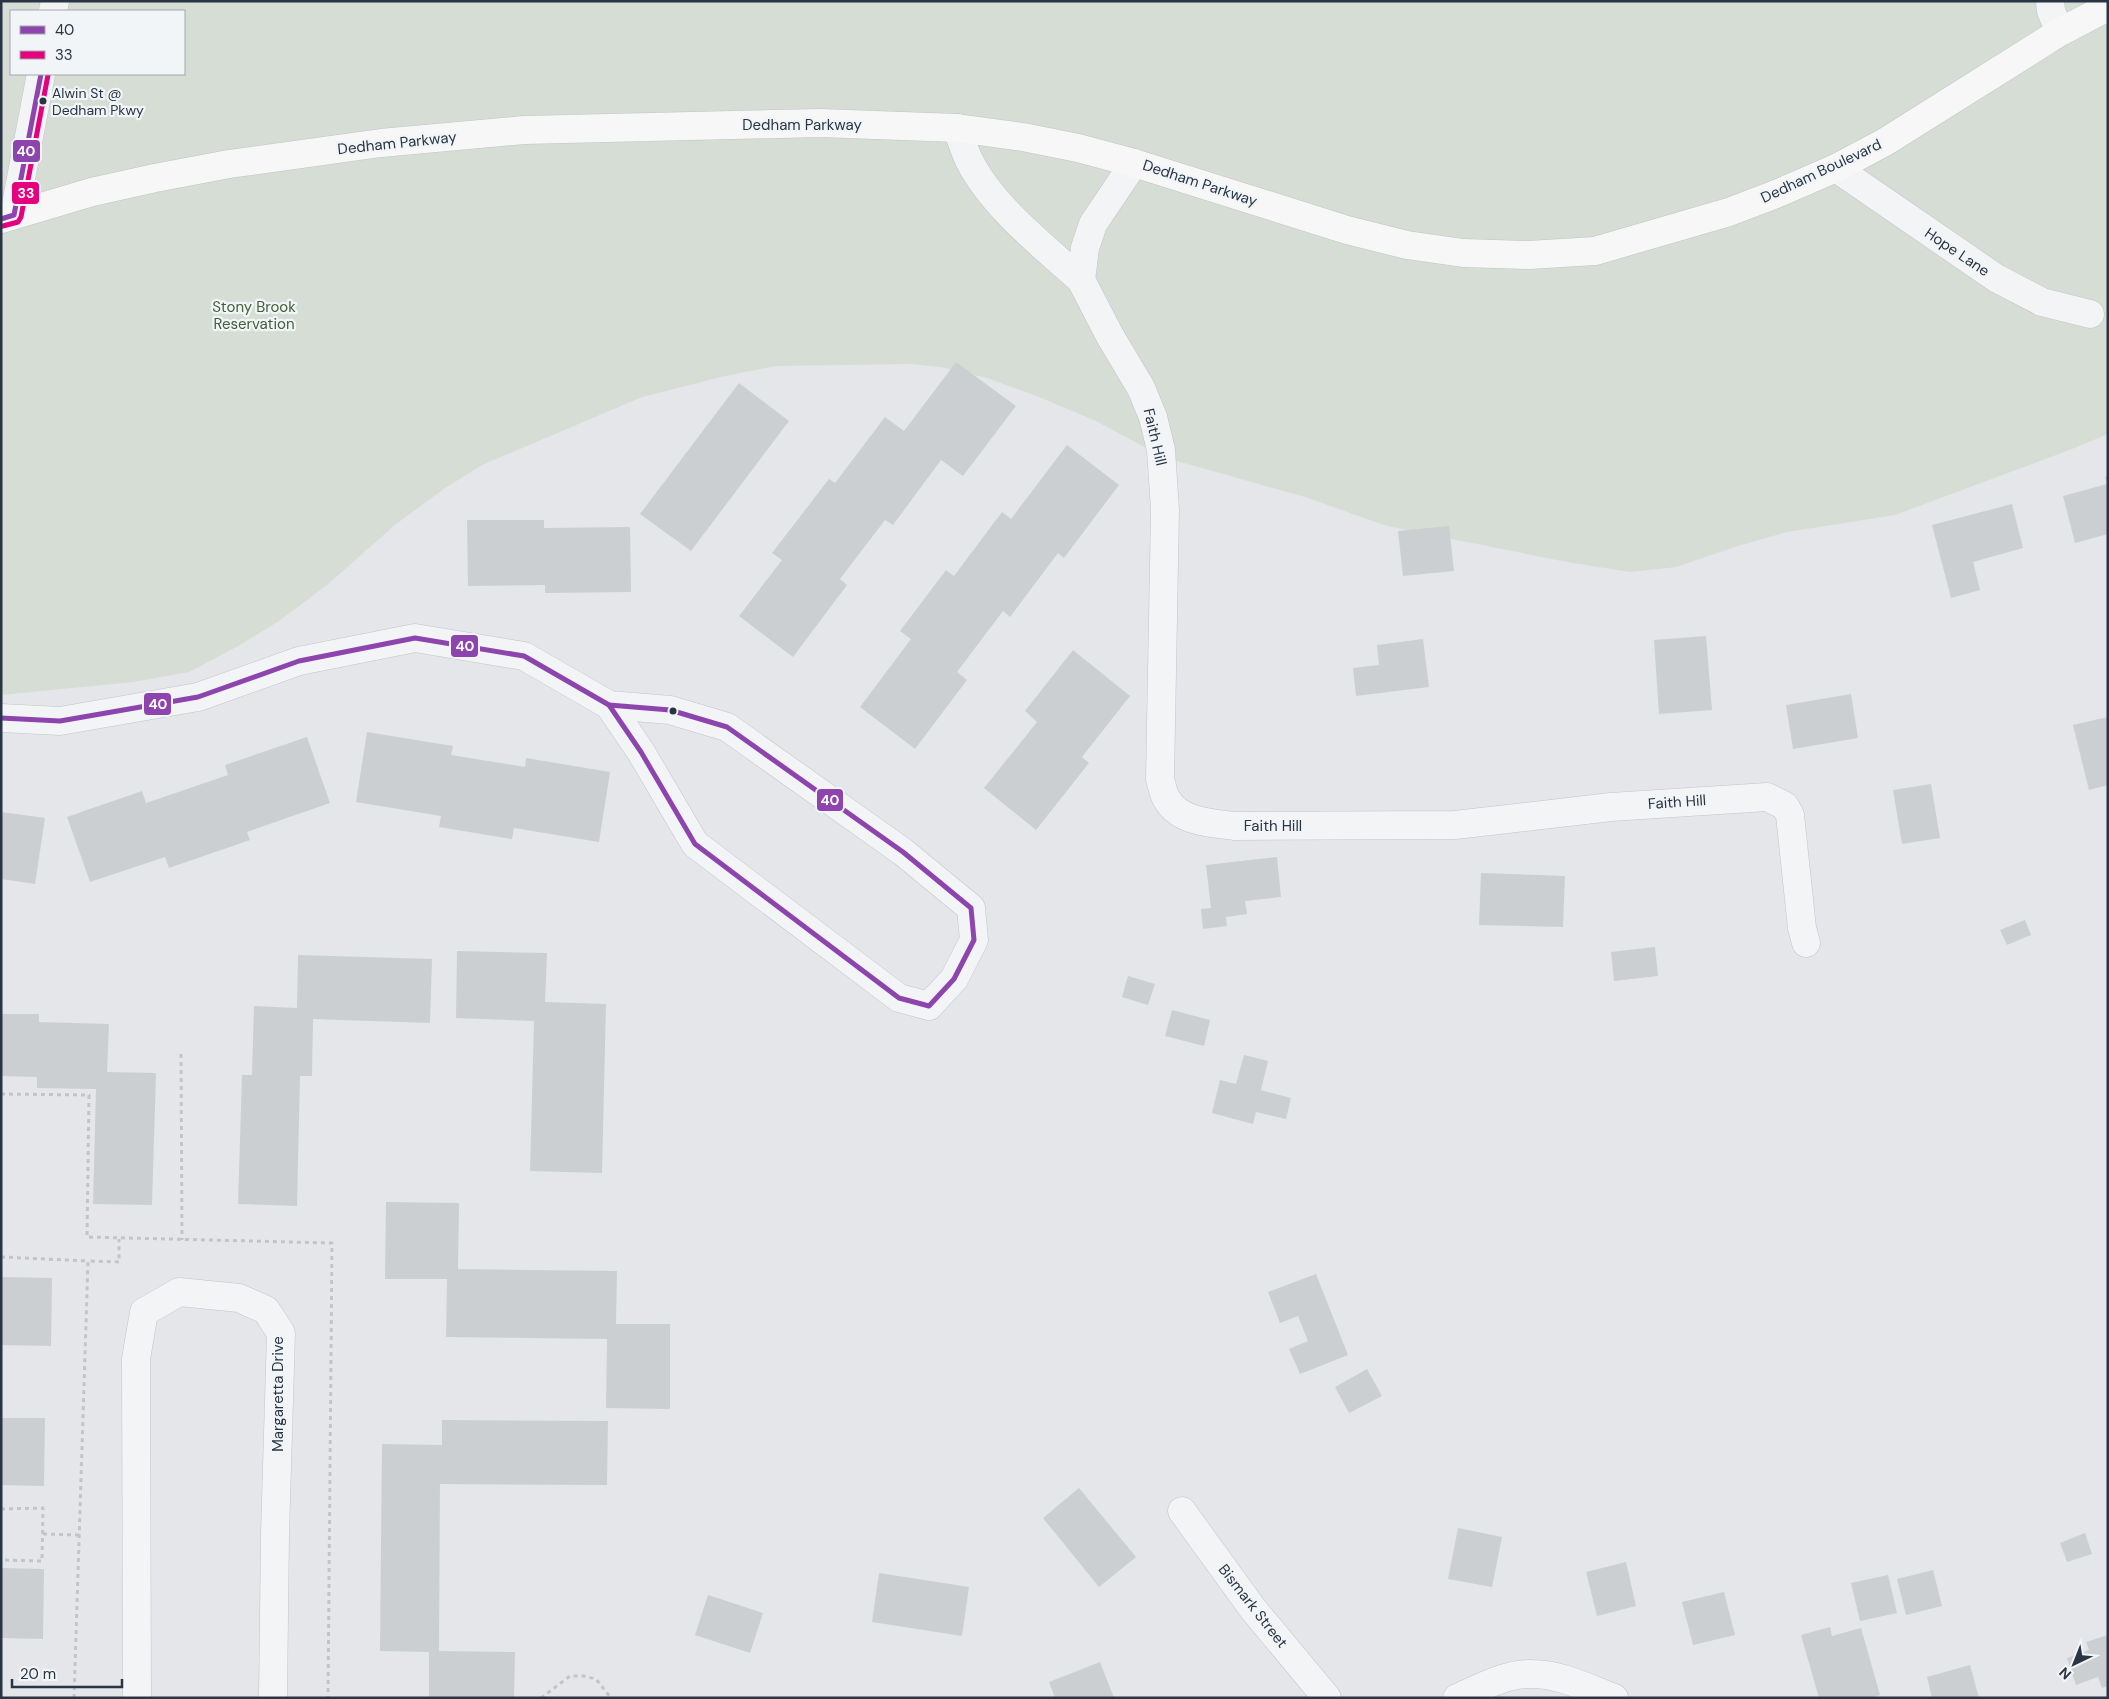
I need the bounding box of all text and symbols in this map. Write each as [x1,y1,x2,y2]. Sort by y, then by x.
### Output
legend [10,10,185,75]
text: 40 [55,20,74,40]
text: 33 [55,45,73,65]
place label: Alwin St @ Dedham Pkwy [52,84,144,119]
marker: Alwin St @ Dedham Pkwy [38,96,48,106]
street label: Dedham Parkway [742,115,862,135]
street label: Dedham Parkway [337,127,458,159]
street label: Dedham Boulevard [1757,134,1885,208]
line badge: 40 [12,139,41,163]
text: 40 [17,142,36,160]
street label: Dedham Parkway [1140,155,1261,211]
line badge: 33 [11,181,40,205]
text: 33 [18,184,34,202]
street label: Hope Lane [1921,223,1993,281]
park label: Stony Brook Reservation [212,297,296,334]
street label: Faith Hill [1139,406,1171,468]
line badge: 40 [450,634,479,658]
text: 40 [456,637,475,655]
line badge: 40 [143,692,172,716]
text: 40 [149,695,168,713]
unlabelled marker [668,706,678,716]
line badge: 40 [816,788,844,812]
street label: Faith Hill [1647,790,1707,814]
text: 40 [821,791,840,809]
street label: Faith Hill [1244,816,1302,836]
street label: Margaretta Drive [268,1336,288,1452]
street label: Bismark Street [1214,1560,1292,1652]
north arrow [2049,1639,2099,1689]
scale bar [12,1656,122,1688]
text: N [2055,1663,2075,1684]
text: 20 m [20,1664,56,1684]

